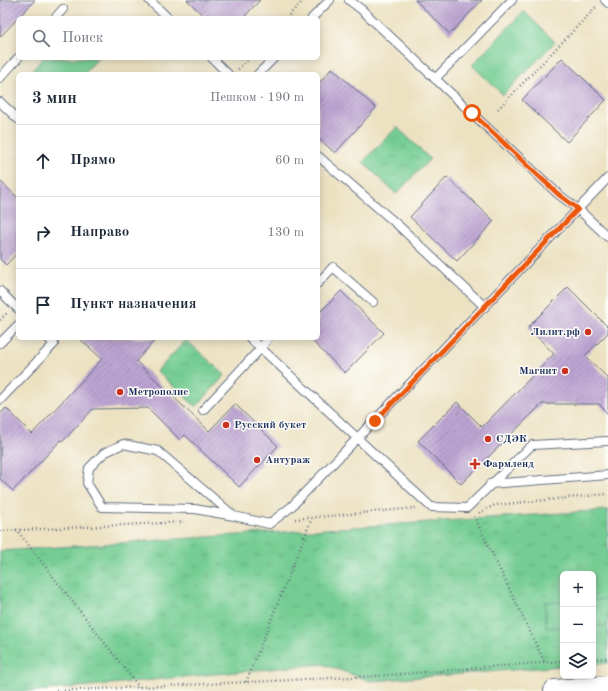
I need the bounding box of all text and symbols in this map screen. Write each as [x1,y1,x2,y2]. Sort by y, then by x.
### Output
search box [16,16,320,60]
icon: search [30,27,52,49]
text: Поиск [62,31,103,46]
text: 3 мин [32,90,77,107]
text: Пешком · 190 m [210,91,304,104]
route start [463,104,481,122]
icon: ahead [32,150,54,172]
text: Прямо [70,153,116,168]
text: 60 m [275,154,304,167]
icon: right [32,222,54,244]
text: Направо [70,225,129,240]
text: 130 m [267,226,304,239]
icon: arrive [32,294,54,316]
text: Пункт назначения [70,297,197,312]
place label: Лилит.рф [531,327,580,338]
marker: Лилит.рф [583,327,593,337]
place label: Магнит [519,366,557,377]
marker: Магнит [560,366,570,376]
marker: Метрополис [115,387,125,397]
place label: Метрополис [128,387,188,398]
route end [366,412,384,430]
marker: Русский букет [221,420,231,430]
place label: Русский букет [234,420,306,431]
marker: СДЭК [483,434,493,444]
place label: СДЭК [496,434,527,445]
marker: Антураж [252,455,262,465]
place label: Антураж [265,455,310,466]
marker: Фармленд [470,459,480,469]
place label: Фармленд [483,459,534,470]
map controls [560,571,596,679]
button: + [560,571,596,607]
button: − [560,607,596,643]
button: layers [560,643,596,679]

